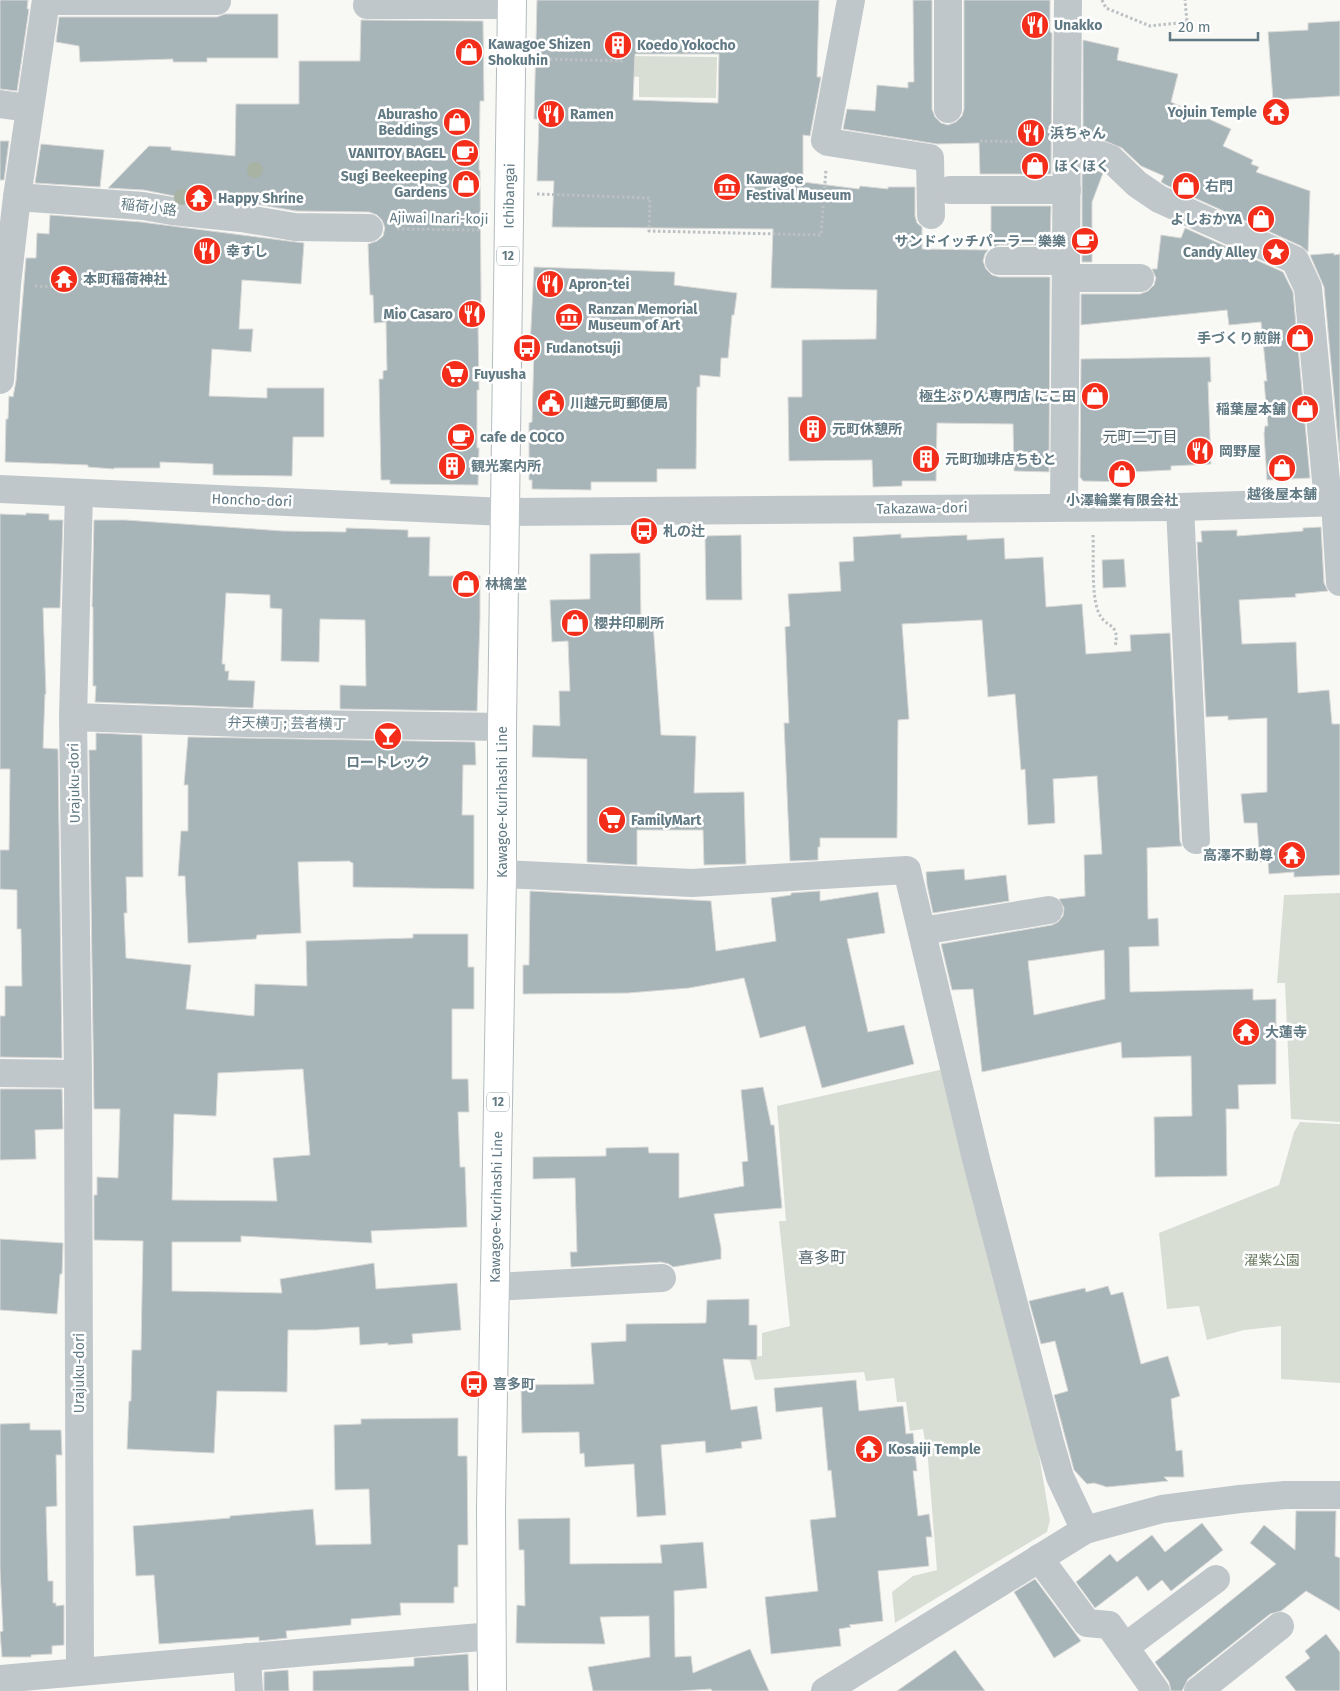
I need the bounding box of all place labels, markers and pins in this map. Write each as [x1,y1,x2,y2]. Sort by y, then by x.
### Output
restaurant icon: Unakko [1020,10,1050,40]
place label: Unakko [1054,17,1102,34]
building icon: Koedo Yokocho [603,30,633,60]
place label: Kawagoe Shizen Shokuhin [488,36,591,69]
shop icon: Kawagoe Shizen Shokuhin [454,37,484,67]
place label: Koedo Yokocho [637,37,736,54]
temple icon: Yojuin Temple [1261,97,1291,127]
restaurant icon: Ramen [536,99,566,129]
place label: Yojuin Temple [1167,104,1257,121]
place label: Aburasho Beddings [377,106,438,139]
place label: Ramen [570,106,614,123]
shop icon: Aburasho Beddings [442,107,472,137]
restaurant icon: 浜ちゃん [1016,118,1046,148]
place label: 浜ちゃん [1050,125,1106,142]
cafe icon: VANITOY BAGEL [450,138,480,168]
place label: VANITOY BAGEL [348,145,446,162]
shop icon: ほくほく [1020,151,1050,181]
place label: ほくほく [1054,158,1110,175]
place label: Sugi Beekeeping Gardens [341,168,447,201]
shop icon: Sugi Beekeeping Gardens [451,169,481,199]
place label: Kawagoe Festival Museum [746,171,852,204]
shop icon: 右門 [1171,171,1201,201]
museum icon: Kawagoe Festival Museum [712,172,742,202]
place label: 右門 [1205,178,1233,195]
temple icon: Happy Shrine [184,183,214,213]
place label: Happy Shrine [218,190,304,207]
shop icon: よしおかYA [1246,204,1276,234]
place label: よしおかYA [1170,211,1243,228]
cafe icon: サンドイッチパーラー 樂樂 [1070,226,1100,256]
place label: サンドイッチパーラー 樂樂 [895,233,1066,250]
restaurant icon: 幸すし [192,236,222,266]
place icon: Candy Alley [1261,237,1291,267]
place label: 幸すし [226,243,268,260]
place label: Candy Alley [1183,244,1258,261]
temple icon: 本町稲荷神社 [49,264,79,294]
restaurant icon: Apron-tei [535,269,565,299]
place label: 本町稲荷神社 [83,271,167,288]
place label: Apron-tei [568,276,630,293]
restaurant icon: Mio Casaro [457,299,487,329]
place label: Ranzan Memorial Museum of Art [588,301,698,334]
museum icon: Ranzan Memorial Museum of Art [554,302,584,332]
place label: Mio Casaro [383,306,453,323]
shop icon: 手づくり煎餅 [1285,323,1315,353]
place label: 手づくり煎餅 [1197,330,1281,347]
bus stop icon: Fudanotsuji [512,333,542,363]
place label: Fudanotsuji [546,340,621,357]
supermarket icon: Fuyusha [440,359,470,389]
place label: Fuyusha [474,366,526,383]
shop icon: 極生ぷりん専門店 にこ田 [1080,381,1110,411]
public building icon: 川越元町郵便局 [536,388,566,418]
place label: 極生ぷりん専門店 にこ田 [919,388,1076,405]
shop icon: 稲葉屋本舗 [1290,394,1320,424]
place label: 川越元町郵便局 [570,395,668,412]
place label: 稲葉屋本舗 [1216,401,1286,418]
building icon: 元町休憩所 [798,414,828,444]
place label: 元町休憩所 [832,421,902,438]
cafe icon: cafe de COCO [446,422,476,452]
place label: cafe de COCO [480,429,565,446]
restaurant icon: 岡野屋 [1185,436,1215,466]
place label: 岡野屋 [1219,443,1261,460]
building icon: 元町珈琲店ちもと [911,444,941,474]
building icon: 観光案内所 [437,451,467,481]
place label: 元町珈琲店ちもと [945,451,1057,468]
shop icon: 越後屋本舗 [1267,453,1297,483]
place label: 観光案内所 [471,458,541,475]
shop icon: 小澤輪業有限会社 [1107,459,1137,489]
place label: 越後屋本舗 [1247,486,1317,503]
place label: 小澤輪業有限会社 [1066,492,1178,509]
bus stop icon: 札の辻 [629,516,659,546]
place label: 札の辻 [663,523,705,540]
shop icon: 林檎堂 [451,569,481,599]
place label: 林檎堂 [485,576,527,593]
shop icon: 櫻井印刷所 [560,608,590,638]
place label: 櫻井印刷所 [594,615,664,632]
bar icon: ロートレック [373,721,403,751]
place label: ロートレック [346,754,430,771]
supermarket icon: FamilyMart [597,805,627,835]
place label: FamilyMart [631,812,702,829]
temple icon: 高澤不動尊 [1277,840,1307,870]
place label: 高澤不動尊 [1203,847,1273,864]
temple icon: 大蓮寺 [1231,1017,1261,1047]
place label: 大蓮寺 [1265,1024,1307,1041]
bus stop icon: 喜多町 [459,1369,489,1399]
place label: 喜多町 [493,1376,535,1393]
temple icon: Kosaiji Temple [854,1434,884,1464]
place label: Kosaiji Temple [888,1441,981,1458]

